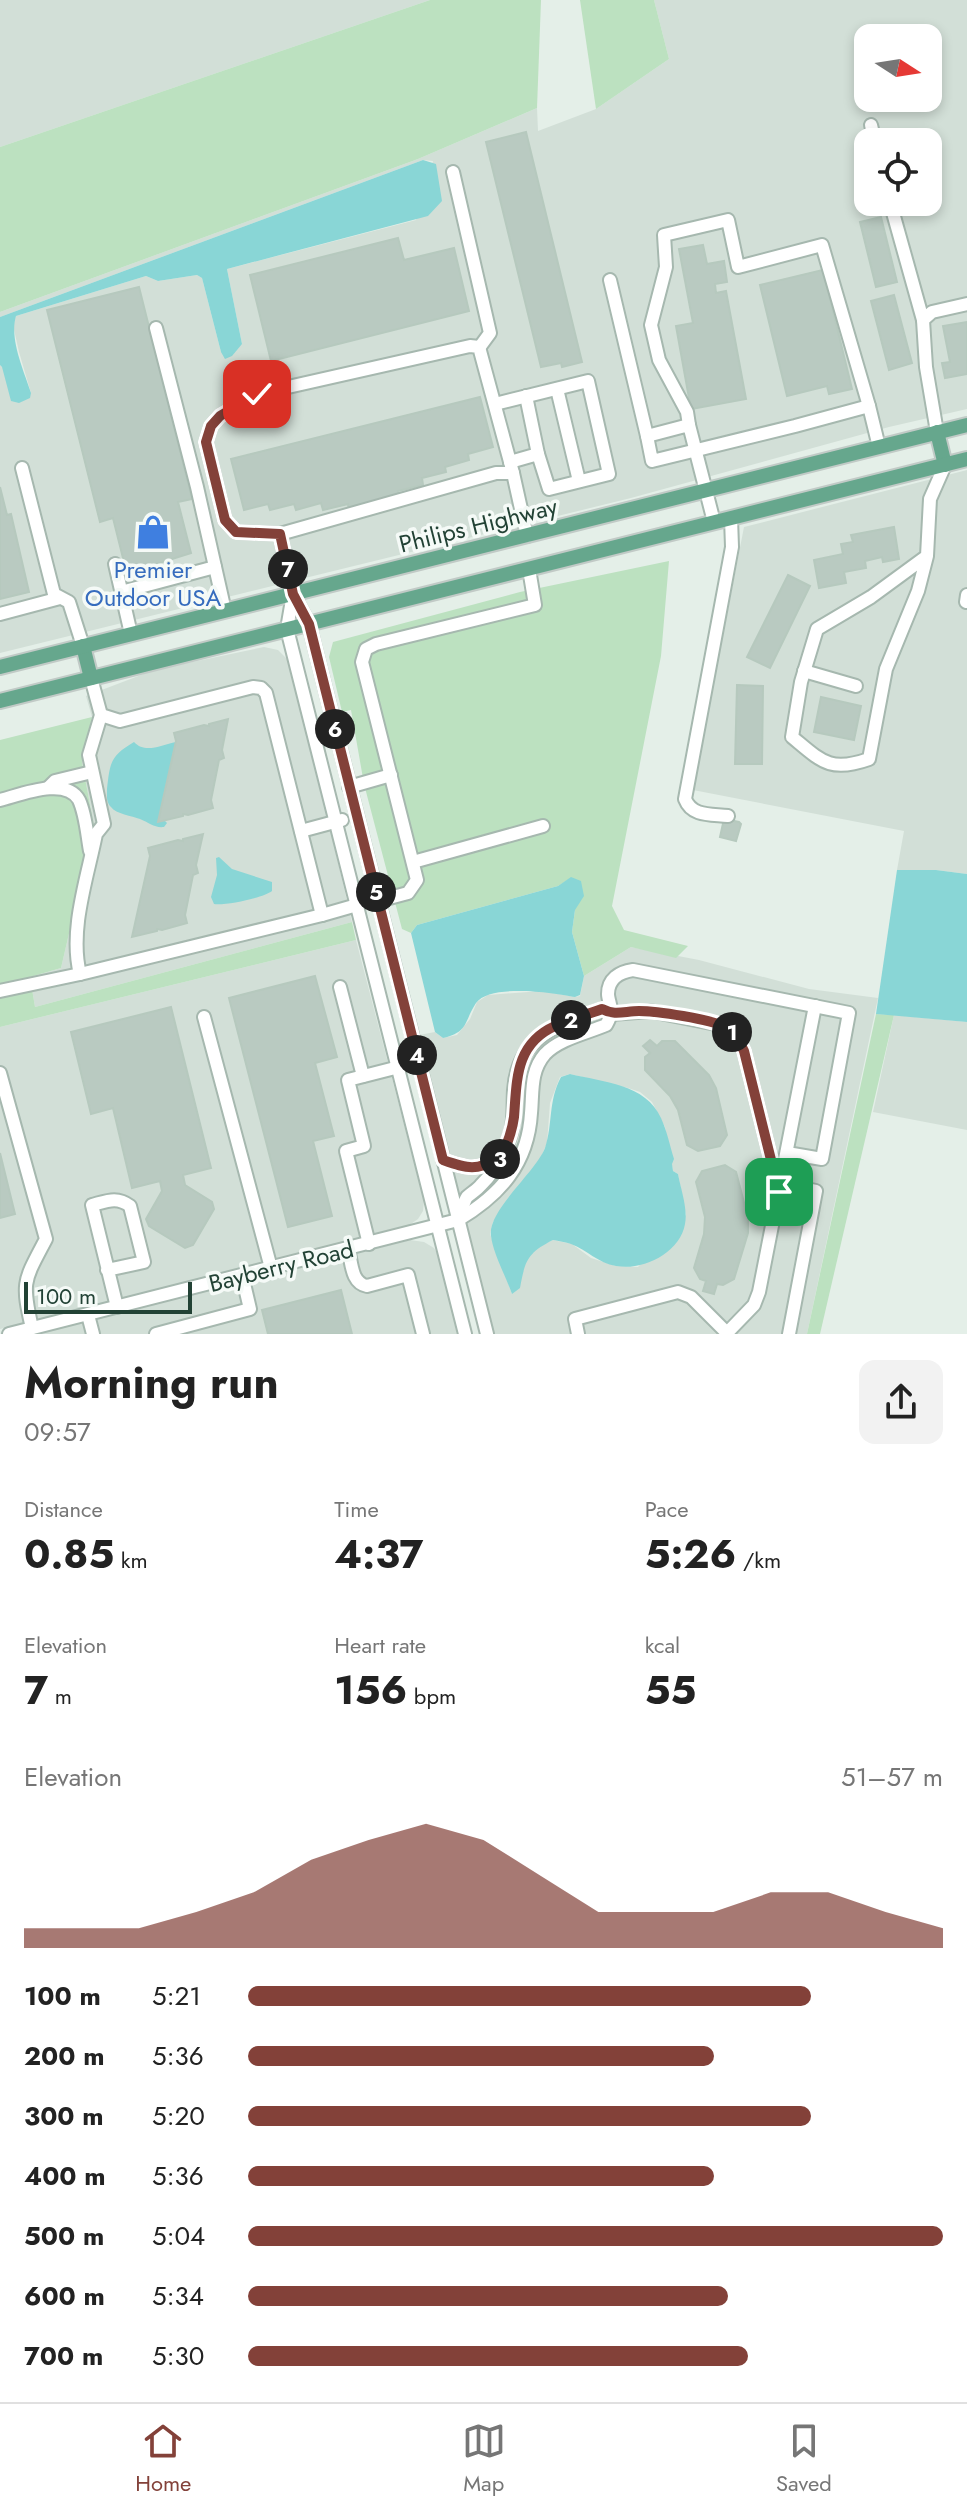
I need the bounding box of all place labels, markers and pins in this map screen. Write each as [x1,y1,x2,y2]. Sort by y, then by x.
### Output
pin [223,360,291,428]
shop icon: Premier Outdoor USA [134,513,172,551]
pin: 7 [268,549,308,589]
place label: Premier Outdoor USA [85,552,221,615]
pin: 6 [315,709,355,749]
pin: 5 [356,872,396,912]
pin: 2 [551,1000,591,1040]
pin: 1 [712,1012,752,1052]
pin: 4 [397,1035,437,1075]
pin: 3 [480,1139,520,1179]
pin [745,1158,813,1226]

